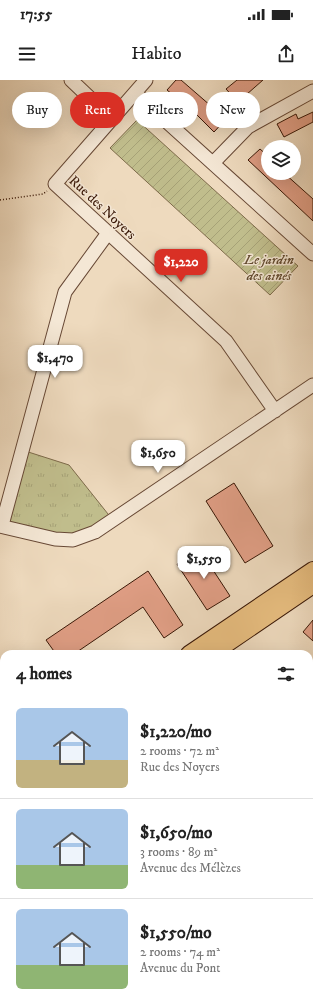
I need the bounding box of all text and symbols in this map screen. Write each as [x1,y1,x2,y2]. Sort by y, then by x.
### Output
text: 17:55 [20,5,52,24]
icon: menu [16,43,38,65]
text: Habito [131,43,182,65]
icon: share [275,43,297,65]
chip: Buy [12,92,62,128]
chip: Rent [70,92,125,128]
chip: Filters [133,92,198,128]
chip: New [206,92,260,128]
map controls [261,140,301,180]
button: layers [261,140,301,180]
street label: Rue des Noyers [65,172,140,244]
pin: $1,220 [148,249,214,283]
park label: Le jardin des ainés [243,251,294,285]
text: $1,220 [163,254,199,270]
pin: $1,470 [22,345,88,379]
text: $1,470 [37,350,73,366]
pin: $1,650 [125,440,191,474]
text: $1,650 [140,445,176,461]
pin: $1,550 [171,546,237,580]
text: $1,550 [186,551,222,567]
text: 4 homes [16,663,72,685]
icon: filters [275,663,297,685]
text: $1,220/mo [140,721,212,743]
icon: home [48,724,96,772]
text: 2 rooms · 72 m² [140,743,219,759]
text: Rue des Noyers [140,759,220,775]
text: $1,650/mo [140,822,212,844]
icon: home [48,825,96,873]
text: 3 rooms · 89 m² [140,844,217,860]
text: Avenue des Mélèzes [140,860,241,876]
text: $1,550/mo [140,922,212,944]
icon: home [48,925,96,973]
text: 2 rooms · 74 m² [140,944,220,960]
text: Avenue du Pont [140,960,220,976]

